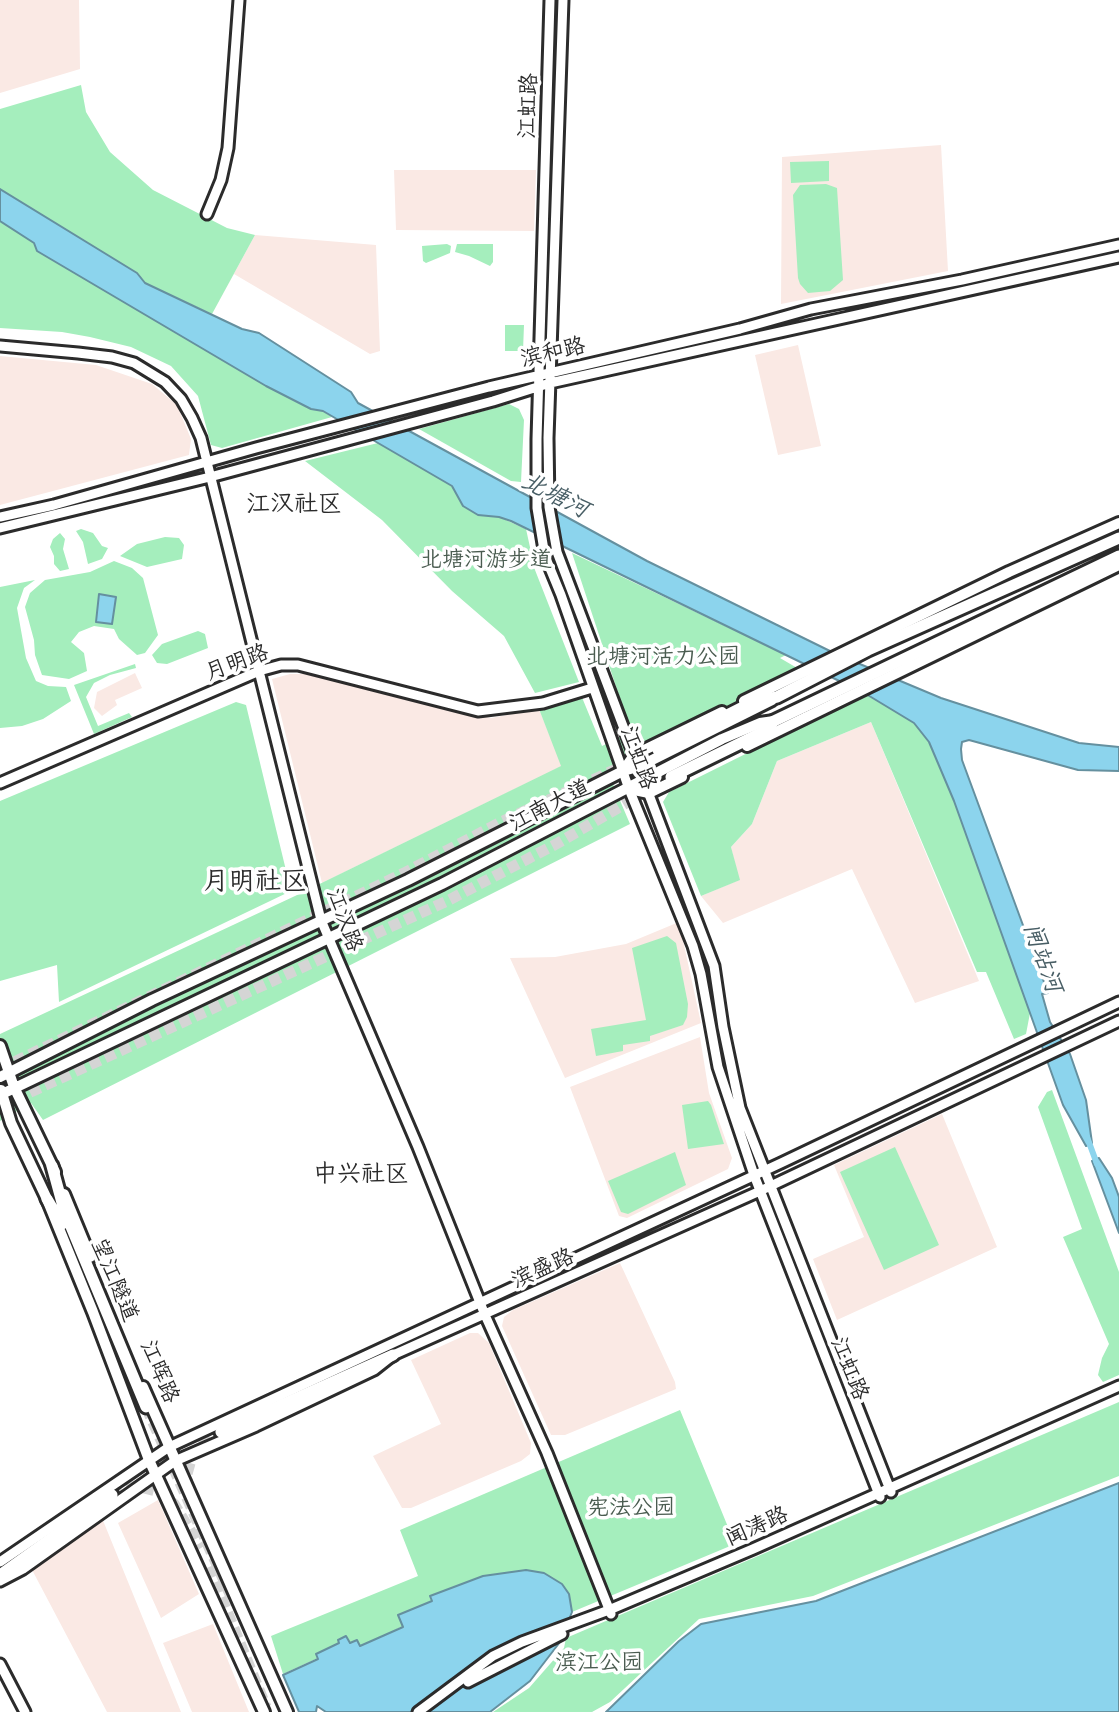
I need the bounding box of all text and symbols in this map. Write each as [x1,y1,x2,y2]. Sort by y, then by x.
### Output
street label: 江虹路 [515,73,543,139]
street label: 滨和路 [518,333,588,373]
water label: 北塘河 [516,467,594,525]
district label: 江汉社区 [246,491,342,519]
park label: 北塘河游步道 [420,547,552,573]
street label: 月明路 [201,639,273,687]
park label: 北塘河活力公园 [586,644,740,670]
street label: 江虹路 [614,722,662,794]
street label: 江南大道 [505,774,595,838]
district label: 月明社区 [203,866,307,898]
street label: 江汉路 [320,884,368,956]
water label: 闸站河 [1016,919,1068,997]
district label: 中兴社区 [313,1161,409,1189]
street label: 望江隧道 [85,1234,143,1326]
street label: 滨盛路 [507,1244,579,1294]
street label: 江虹路 [824,1333,874,1405]
street label: 江晖路 [134,1336,184,1408]
park label: 宪法公园 [587,1495,675,1521]
street label: 闻涛路 [721,1502,793,1552]
park label: 滨江公园 [555,1650,643,1676]

